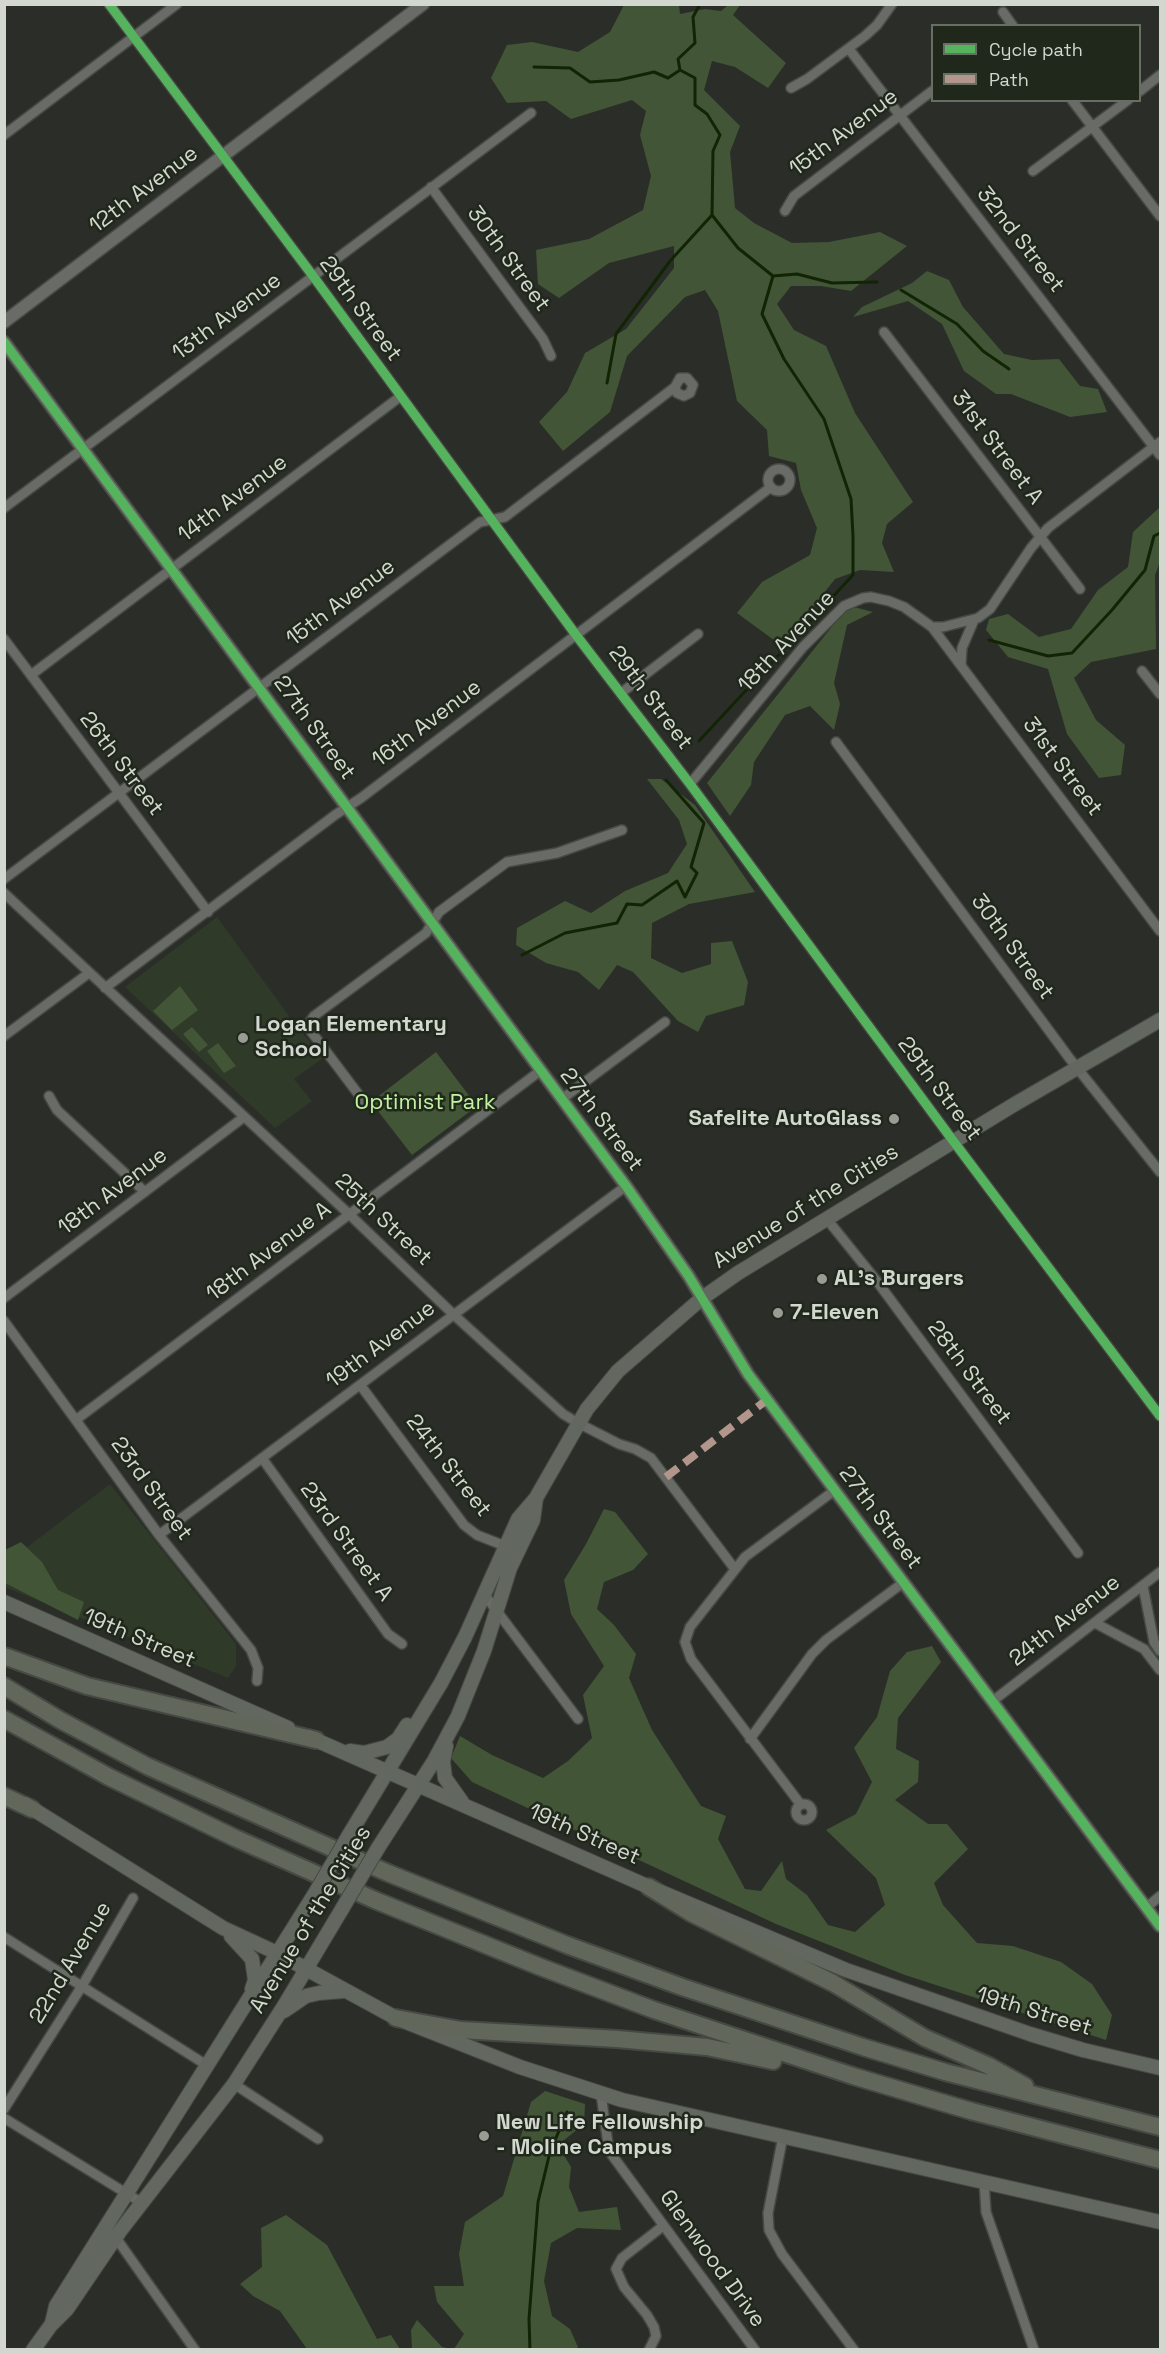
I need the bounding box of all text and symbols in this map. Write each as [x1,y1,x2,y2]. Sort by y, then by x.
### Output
legend [931,24,1141,102]
text: Cycle path [989,38,1083,61]
text: Path [989,68,1029,91]
street label: 15th Avenue [784,84,904,182]
street label: 12th Avenue [84,141,204,239]
street label: 32nd Street [970,182,1070,298]
street label: 30th Street [461,201,555,317]
street label: 29th Street [313,251,407,367]
street label: 13th Avenue [167,268,287,366]
street label: 31st Street A [946,386,1048,510]
street label: 14th Avenue [173,449,293,549]
street label: 15th Avenue [281,554,401,652]
street label: 18th Avenue [733,586,841,698]
street label: 29th Street [602,641,698,755]
street label: 27th Street [267,671,361,785]
street label: 16th Avenue [367,674,487,774]
street label: 26th Street [73,707,169,821]
street label: 31st Street [1016,713,1108,821]
street label: 30th Street [965,889,1059,1005]
place label: Logan Elementary School [255,1012,447,1064]
marker: Logan Elementary School [236,1031,250,1045]
street label: 29th Street [891,1032,987,1146]
street label: 27th Street [554,1063,648,1177]
park label: Optimist Park [354,1090,496,1116]
place label: Safelite AutoGlass [688,1106,882,1132]
marker: Safelite AutoGlass [887,1112,901,1126]
street label: Avenue of the Cities [708,1139,904,1275]
street label: 18th Avenue [53,1142,173,1242]
street label: 25th Street [329,1168,437,1272]
street label: 18th Avenue A [201,1197,337,1307]
place label: AL's Burgers [834,1266,964,1292]
marker: AL's Burgers [815,1272,829,1286]
street label: 19th Avenue [321,1295,441,1395]
place label: 7-Eleven [790,1300,879,1326]
marker: 7-Eleven [771,1306,785,1320]
street label: 28th Street [921,1316,1017,1430]
street label: 24th Street [400,1409,496,1523]
street label: 23rd Street [105,1432,197,1546]
street label: 27th Street [833,1461,927,1575]
street label: 23rd Street A [294,1477,398,1607]
street label: 24th Avenue [1004,1570,1126,1672]
street label: 19th Street [79,1604,199,1674]
street label: 19th Street [524,1799,644,1871]
street label: Avenue of the Cities [245,1822,377,2018]
street label: 22nd Avenue [24,1897,118,2029]
street label: 19th Street [973,1982,1095,2042]
place label: New Life Fellowship - Moline Campus [496,2110,703,2162]
marker: New Life Fellowship - Moline Campus [477,2129,491,2143]
street label: Glenwood Drive [653,2185,771,2333]

